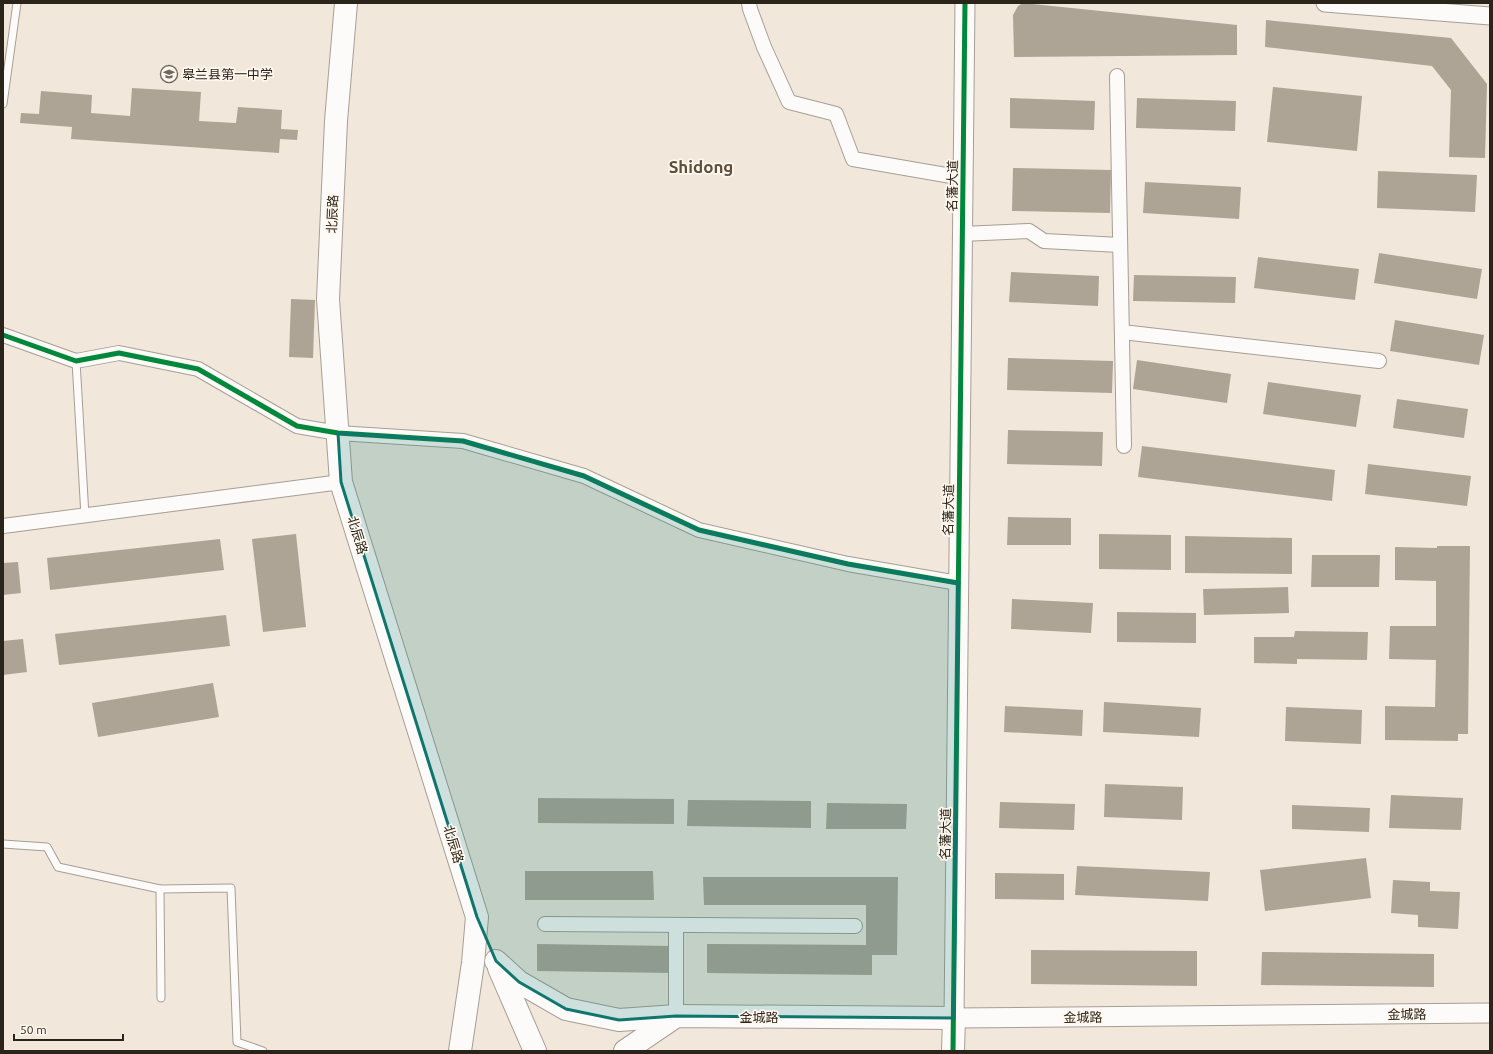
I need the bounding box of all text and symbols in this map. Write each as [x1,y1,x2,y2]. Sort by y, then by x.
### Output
school or university icon: 皋兰县第一中学 [159,64,179,84]
place label: 皋兰县第一中学 [182,67,273,81]
district label: Shidong [669,157,733,176]
street label: 名藩大道 [945,160,959,212]
street label: 北辰路 [324,194,340,234]
street label: 名藩大道 [941,484,955,536]
street label: 北辰路 [346,514,370,556]
street label: 名藩大道 [938,808,952,860]
street label: 北辰路 [442,823,466,865]
street label: 金城路 [1387,1007,1427,1021]
street label: 金城路 [739,1010,779,1024]
street label: 金城路 [1063,1010,1103,1024]
scale bar [14,1016,123,1042]
text: 50 m [20,1023,47,1036]

